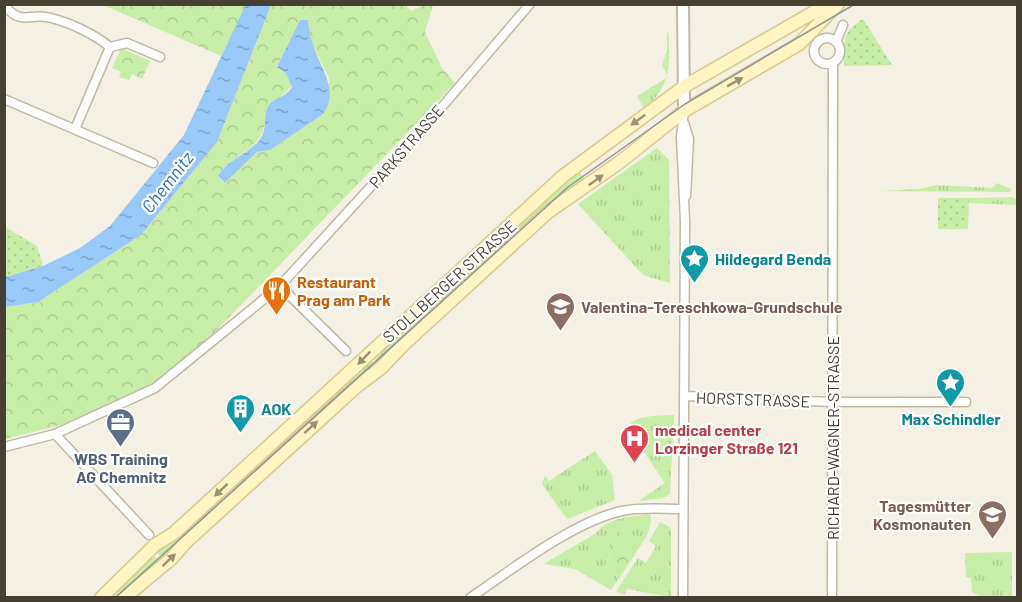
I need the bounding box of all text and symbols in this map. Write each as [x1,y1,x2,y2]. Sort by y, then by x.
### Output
one-way arrow [727,77,743,88]
street label: PARKSTRASSE [365,100,447,192]
one-way arrow [630,114,645,126]
water label: Chemnitz [136,147,198,217]
one-way arrow [589,174,604,186]
street label: STOLLBERGER STRASSE [378,216,520,346]
place icon: Hildegard Benda [678,242,710,284]
place label: Hildegard Benda [715,249,831,268]
place label: Restaurant Prag am Park [297,272,391,309]
restaurant icon: Restaurant Prag am Park [260,274,292,316]
school or university icon: Valentina-Tereschkowa-Grundschule [544,290,576,332]
place label: Valentina-Tereschkowa-Grundschule [581,297,843,316]
street label: RICHARD-WAGNER-STRASSE [823,336,842,540]
one-way arrow [357,350,371,365]
place icon: Max Schindler [935,366,967,408]
street label: HORSTSTRASSE [696,388,810,410]
building icon: AOK [224,392,256,434]
place label: AOK [261,399,291,418]
office icon: WBS Training AG Chemnitz [105,406,137,448]
place label: Max Schindler [901,409,1001,428]
one-way arrow [304,420,319,434]
place label: medical center Lorzinger Straße 121 [655,420,798,457]
hospital icon: medical center Lorzinger Straße 121 [618,422,650,464]
place label: WBS Training AG Chemnitz [74,449,168,486]
one-way arrow [213,483,228,497]
place label: Tagesmütter Kosmonauten [873,496,971,533]
school or university icon: Tagesmütter Kosmonauten [976,498,1008,540]
one-way arrow [161,553,176,567]

